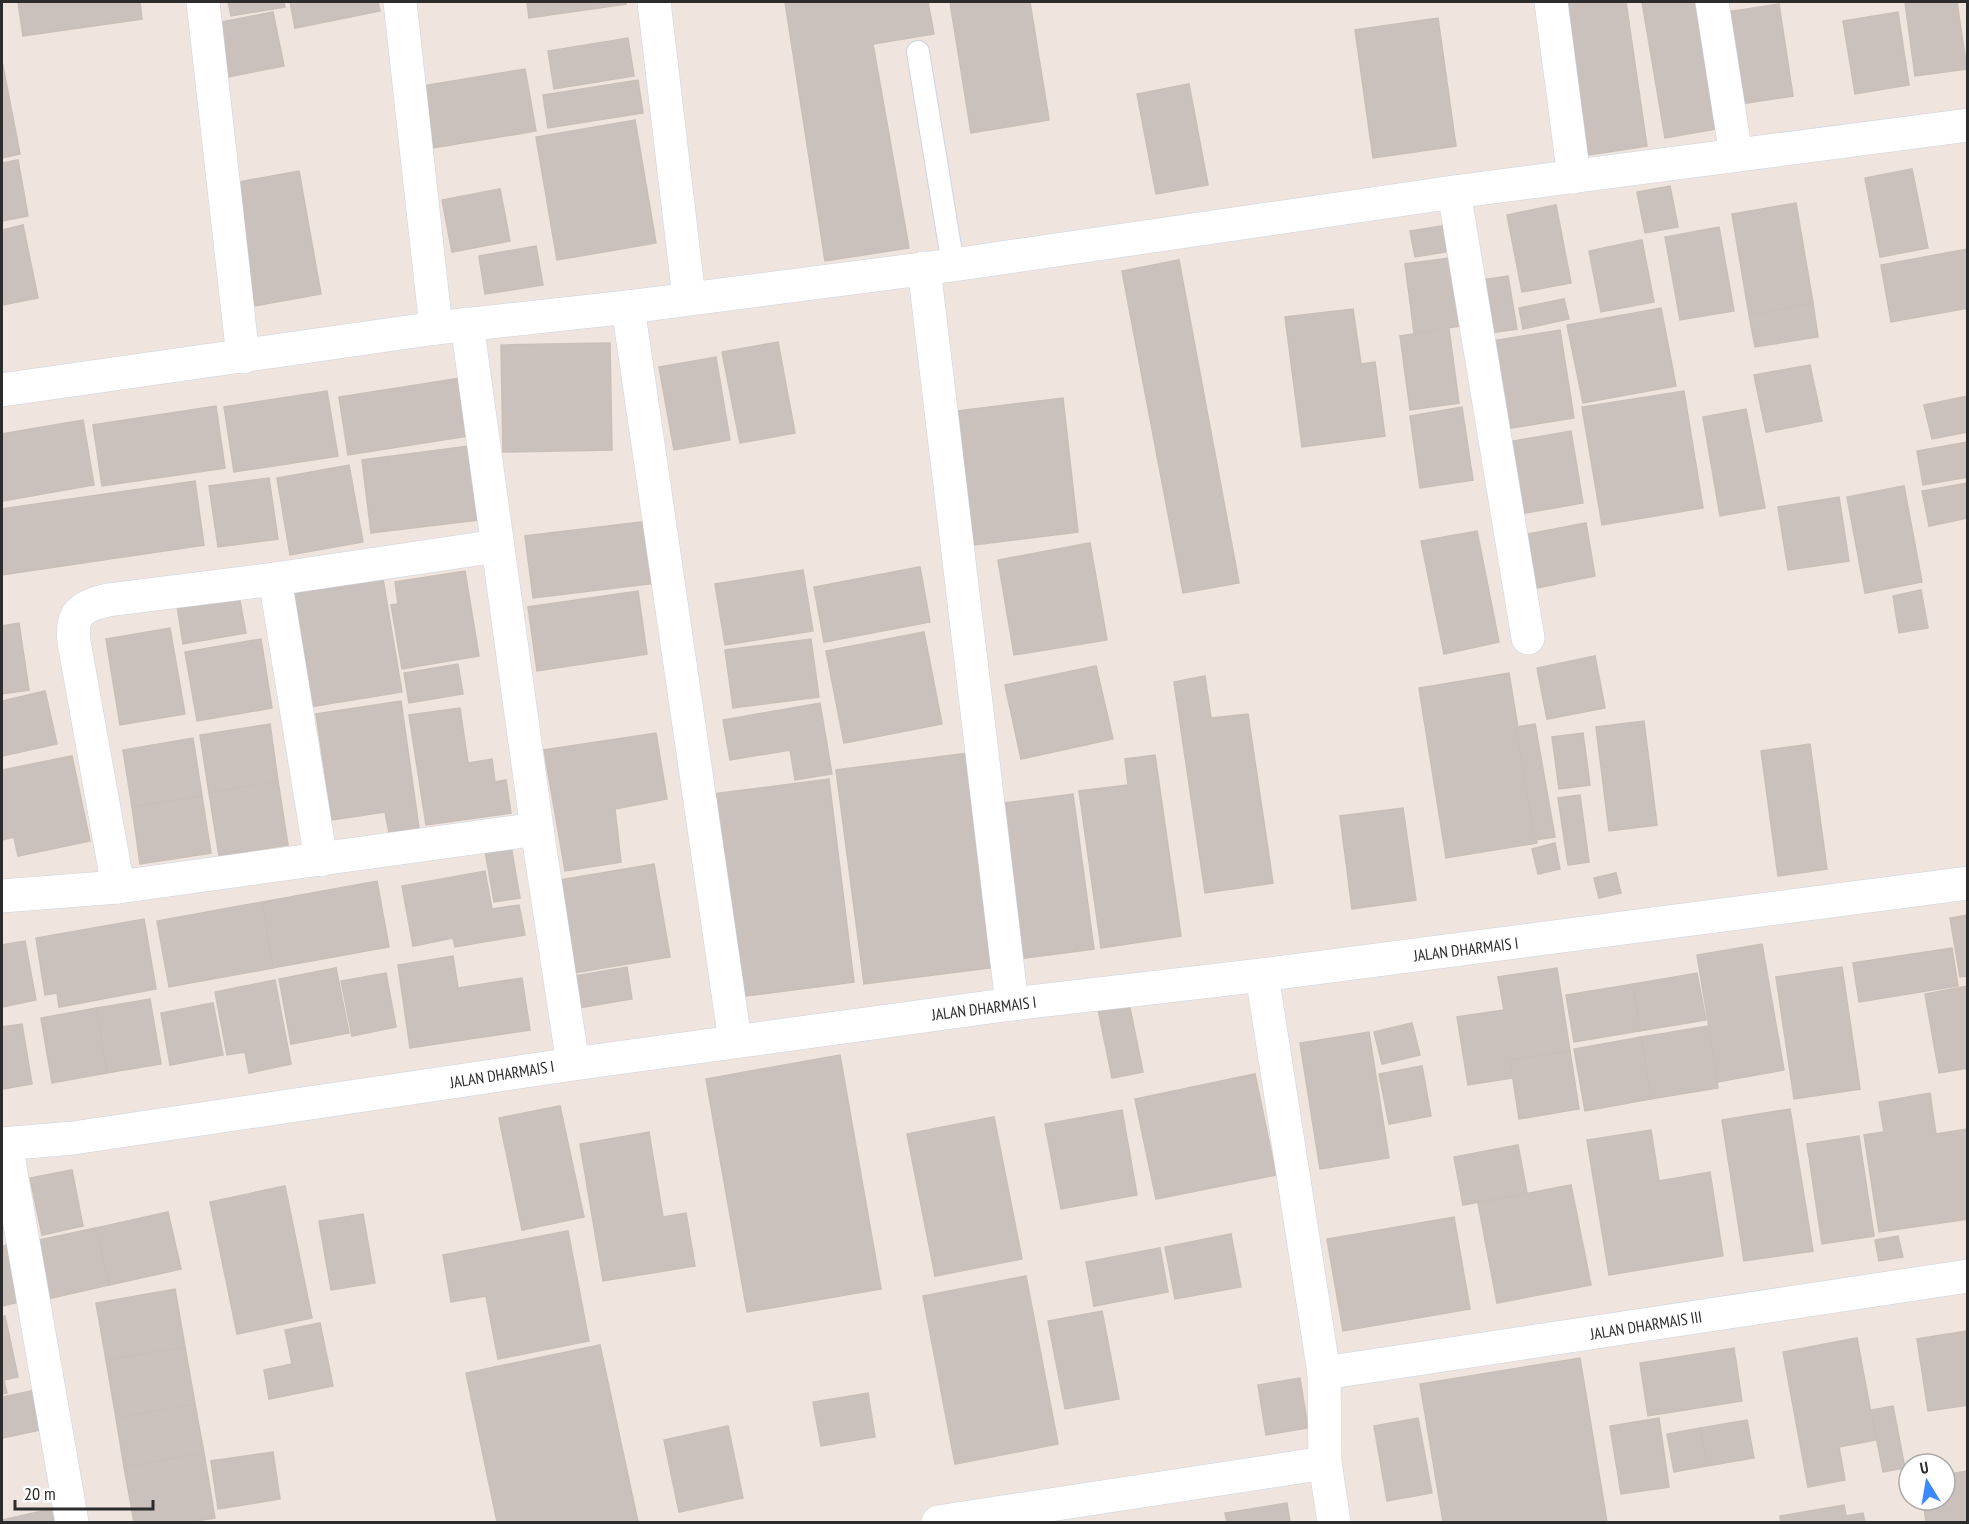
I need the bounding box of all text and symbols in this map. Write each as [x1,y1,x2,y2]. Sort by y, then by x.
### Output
street label: JALAN DHARMAIS I [1411,933,1520,965]
street label: JALAN DHARMAIS I [929,992,1038,1024]
street label: JALAN DHARMAIS I [447,1056,556,1092]
street label: JALAN DHARMAIS III [1588,1306,1703,1344]
north arrow [1897,1452,1957,1512]
text: U [1918,1457,1930,1478]
scale bar [15,1473,153,1511]
text: 20 m [24,1482,56,1505]

